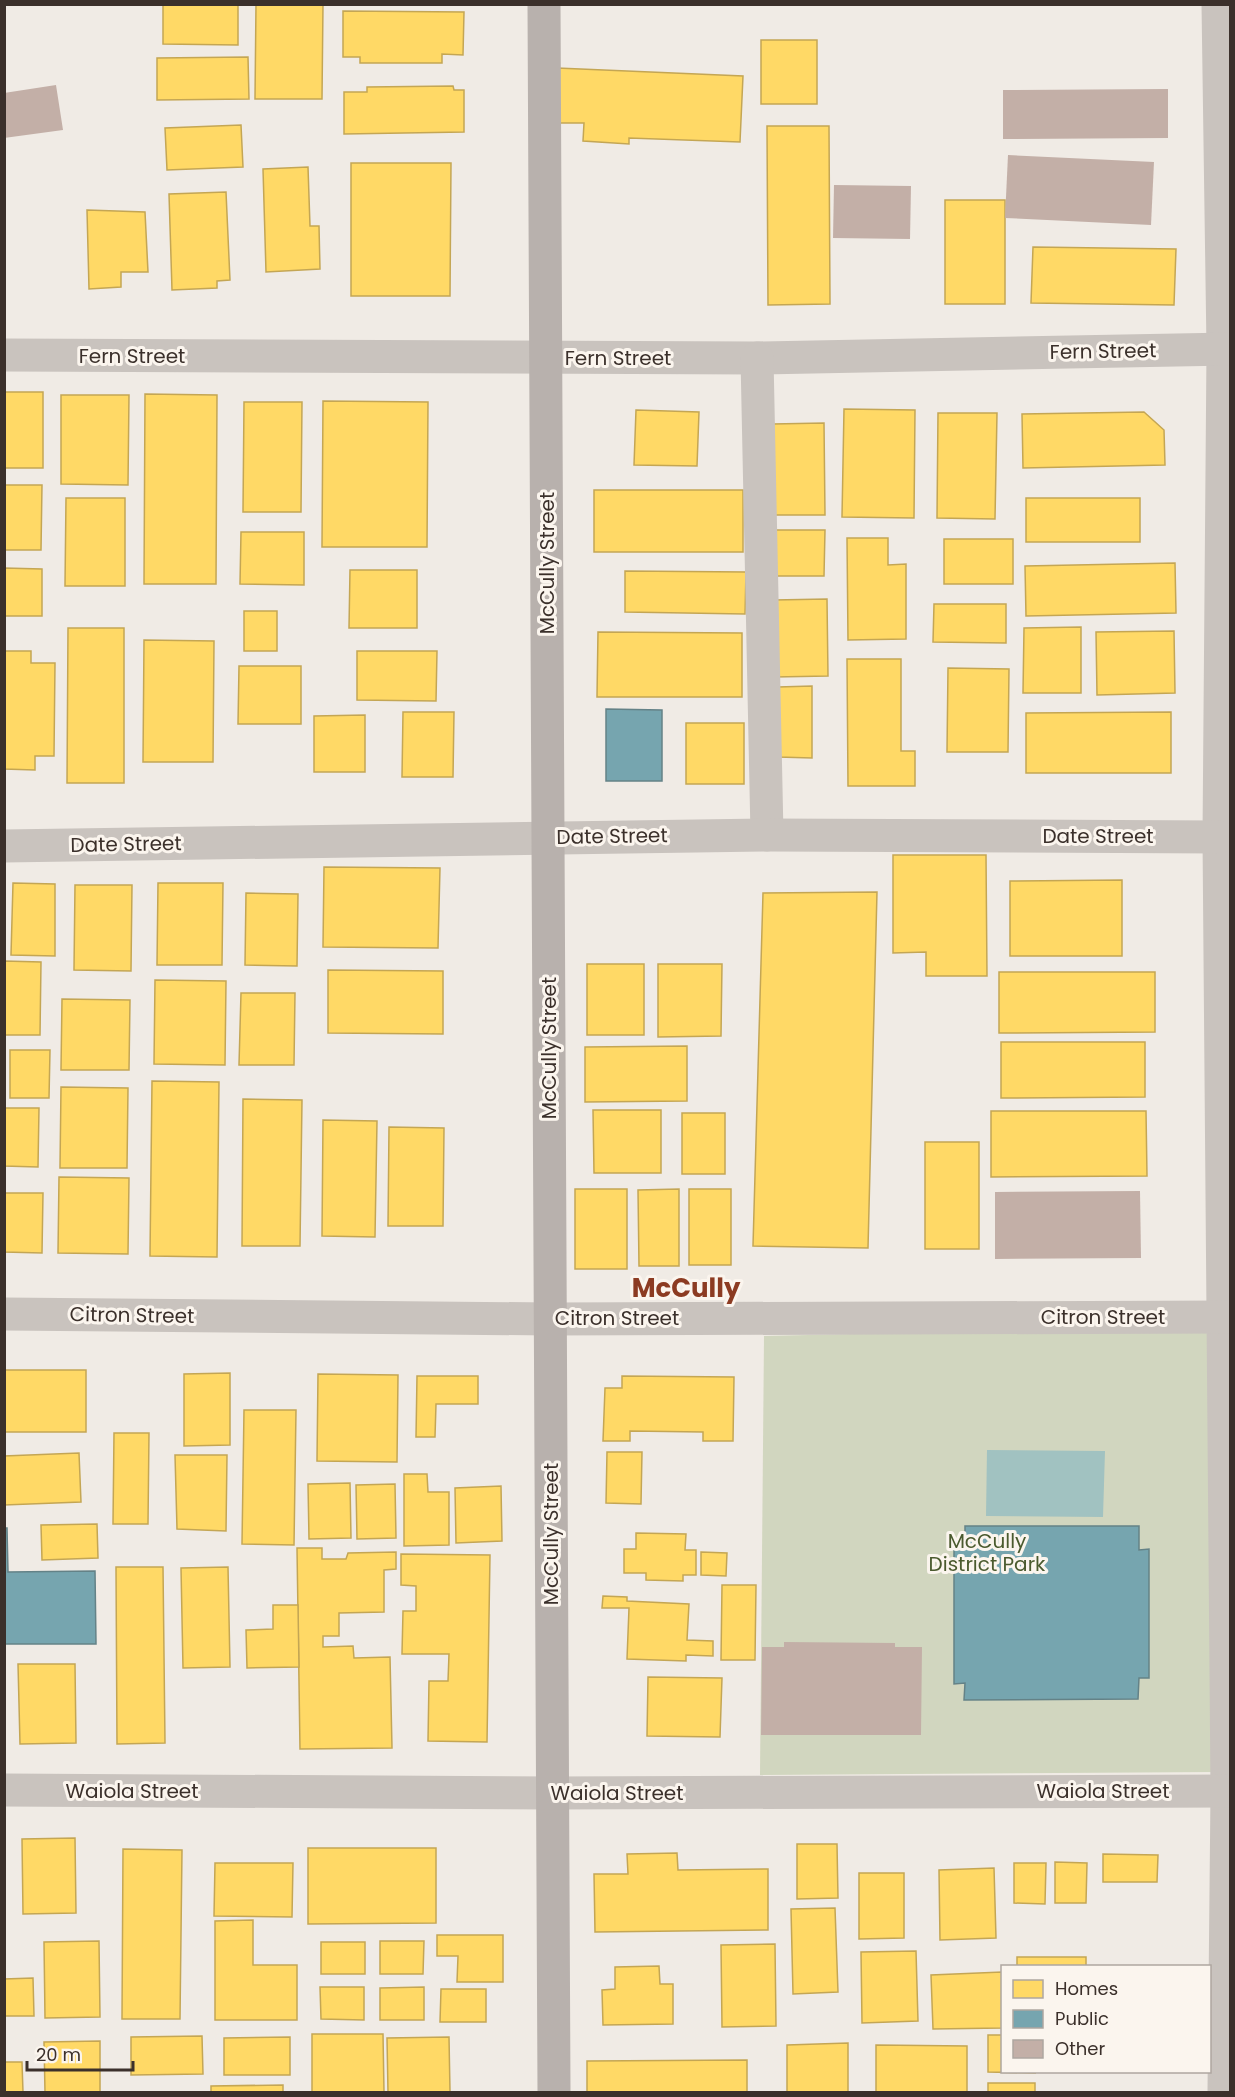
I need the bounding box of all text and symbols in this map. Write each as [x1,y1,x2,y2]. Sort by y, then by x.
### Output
street label: Fern Street [1049,336,1157,366]
street label: Fern Street [79,342,185,370]
street label: Fern Street [565,344,671,372]
street label: McCully Street [533,492,561,634]
street label: Date Street [556,821,668,851]
street label: Date Street [1042,822,1154,850]
street label: Date Street [70,829,182,859]
street label: McCully Street [535,977,563,1119]
district label: McCully [632,1270,741,1306]
street label: Citron Street [69,1300,195,1330]
street label: Citron Street [1041,1303,1165,1331]
street label: Citron Street [555,1304,679,1332]
street label: McCully Street [537,1463,565,1605]
park label: McCully District Park [929,1527,1046,1578]
street label: Waiola Street [65,1777,199,1805]
street label: Waiola Street [1036,1777,1170,1805]
street label: Waiola Street [550,1779,684,1807]
legend [1001,1965,1211,2073]
text: Homes [1055,1976,1118,2001]
text: Public [1055,2006,1109,2031]
scale bar [27,2034,134,2072]
text: Other [1055,2036,1105,2061]
text: 20 m [36,2042,81,2067]

